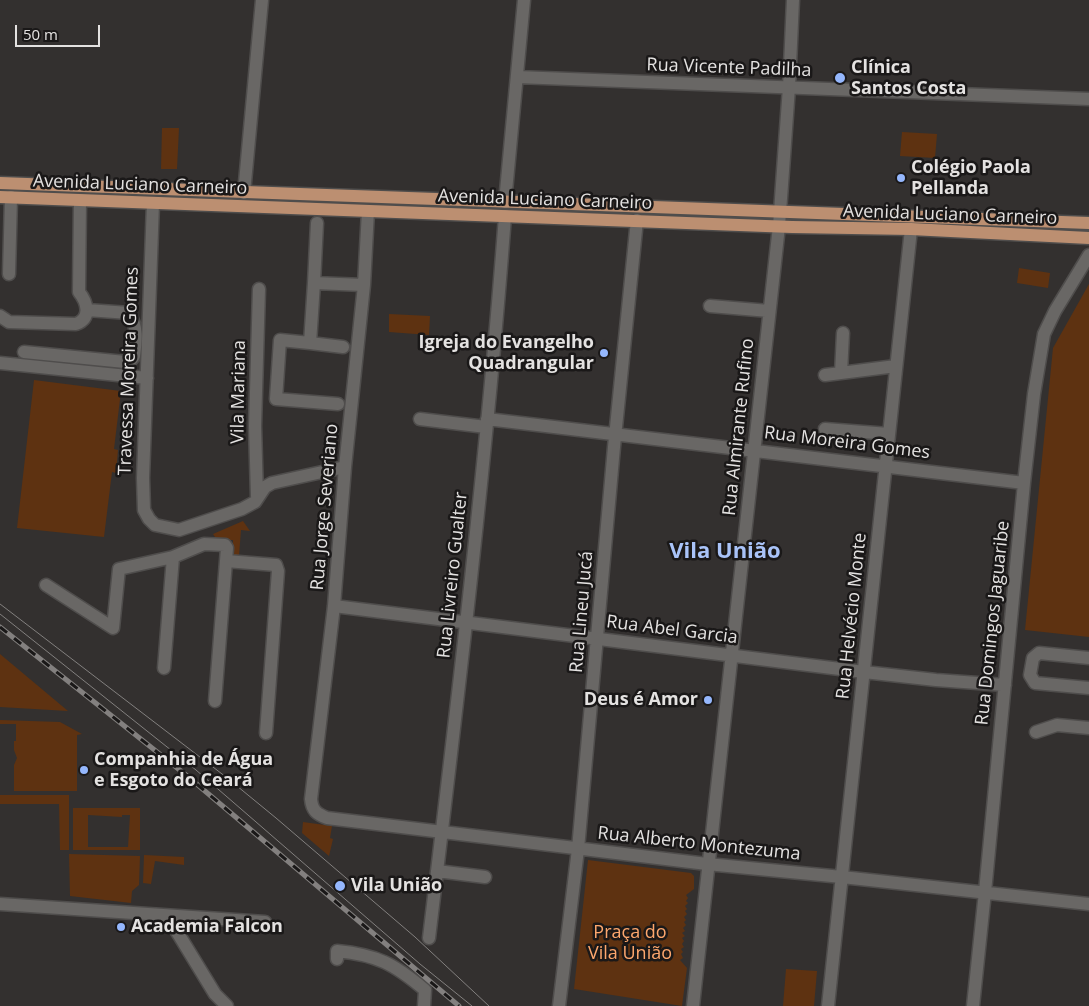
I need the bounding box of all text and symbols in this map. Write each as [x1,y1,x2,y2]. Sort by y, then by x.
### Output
scale bar [18,15,102,47]
text: 50 m [23,24,58,44]
street label: Rua Vicente Padilha [646,54,812,82]
place label: Clínica Santos Costa [851,57,966,100]
marker: Clínica Santos Costa [833,71,847,85]
place label: Colégio Paola Pellanda [911,157,1031,200]
street label: Avenida Luciano Carneiro [32,170,248,200]
marker: Colégio Paola Pellanda [895,172,907,184]
street label: Avenida Luciano Carneiro [437,185,653,215]
street label: Avenida Luciano Carneiro [842,200,1058,230]
street label: Travessa Moreira Gomes [115,266,143,476]
place label: Igreja do Evangelho Quadrangular [419,332,594,374]
street label: Rua Almirante Rufino [719,337,759,517]
street label: Vila Mariana [227,340,251,444]
marker: Igreja do Evangelho Quadrangular [598,347,610,359]
street label: Rua Moreira Gomes [763,422,931,464]
street label: Rua Jorge Severiano [307,423,343,591]
street label: Rua Livreiro Gualter [434,491,472,659]
street label: Rua Domingos Jaguaribe [972,520,1014,726]
street label: Rua Helvécio Monte [833,532,871,700]
district label: Vila União [669,539,781,565]
street label: Rua Lineu Jucá [566,550,598,674]
street label: Rua Abel Garcia [605,611,739,649]
place label: Deus é Amor [584,689,698,711]
marker: Deus é Amor [702,694,714,706]
place label: Companhia de Água e Esgoto do Ceará [94,749,273,792]
marker: Companhia de Água e Esgoto do Ceará [78,764,90,776]
street label: Rua Alberto Montezuma [596,823,802,865]
place label: Vila União [351,875,442,897]
marker: Vila União [333,879,347,893]
place label: Academia Falcon [131,916,283,938]
marker: Academia Falcon [115,921,127,933]
park label: Praça do Vila União [588,922,672,964]

